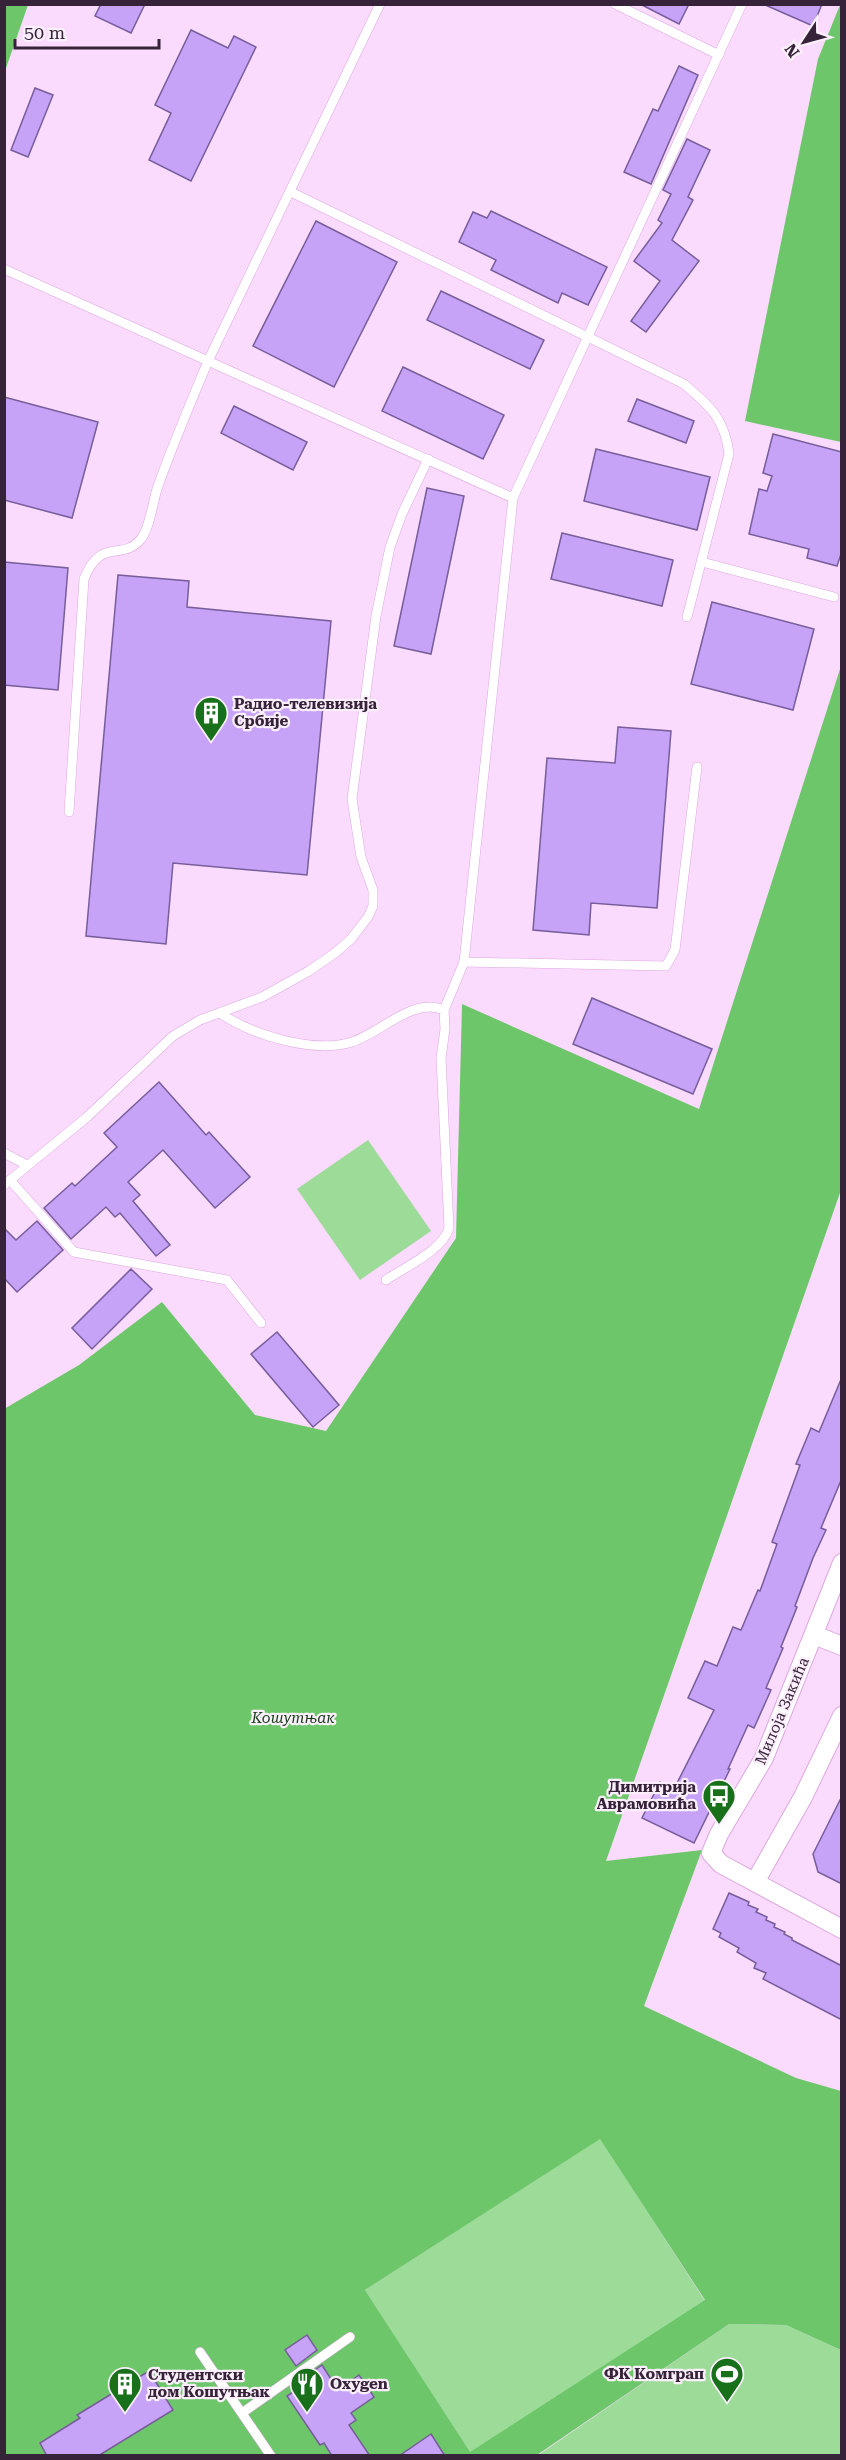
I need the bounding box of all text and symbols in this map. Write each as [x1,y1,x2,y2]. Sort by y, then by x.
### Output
scale bar [15,12,159,50]
north arrow [774,12,834,72]
text: 50 m [24,22,65,43]
text: N [781,40,804,61]
building icon: Радио-телевизија Србије [193,695,229,742]
place label: Радио-телевизија Србије [234,695,377,730]
street label: Милоја Закића [751,1655,813,1767]
park label: Кошутњак [250,1709,335,1727]
place label: Димитрија Аврамовића [597,1778,696,1813]
bus stop icon: Димитрија Аврамовића [701,1778,737,1825]
sports icon: ФК Комграп [709,2356,745,2403]
place label: ФК Комграп [604,2365,704,2383]
building icon: Студентски дом Кошутњак [107,2366,143,2413]
place label: Студентски дом Кошутњак [148,2366,271,2401]
restaurant icon: Oxygen [289,2366,325,2413]
place label: Oxygen [330,2375,388,2393]

